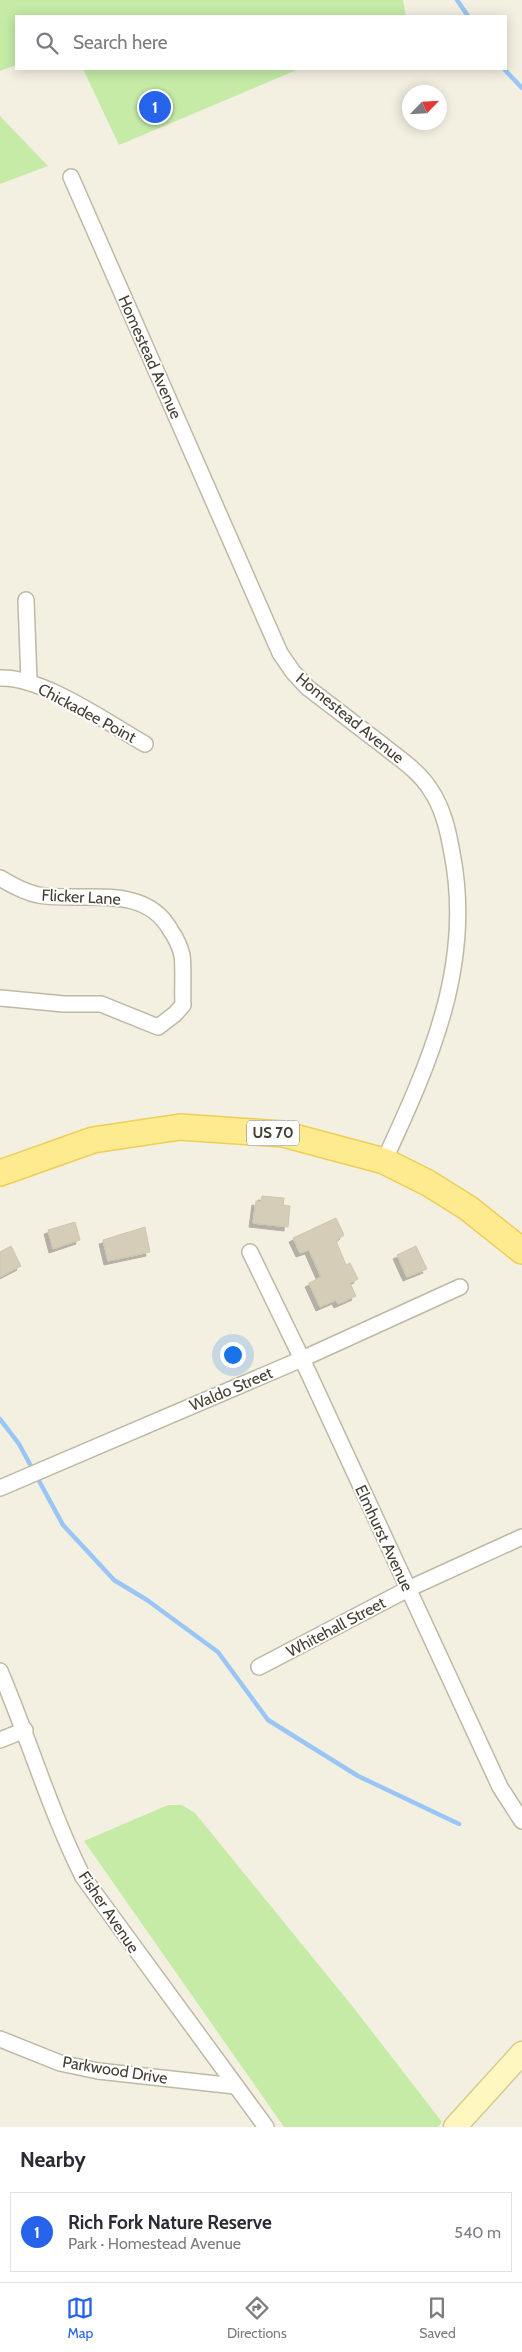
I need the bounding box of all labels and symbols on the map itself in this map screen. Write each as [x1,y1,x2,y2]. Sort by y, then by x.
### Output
north arrow [402,85,447,130]
pin: 1 [139,88,171,126]
street label: Homestead Avenue [114,292,186,422]
street label: Homestead Avenue [292,669,408,767]
street label: Chickadee Point [35,679,140,747]
street label: Flicker Lane [41,885,121,909]
road number: US 70 [247,1120,299,1146]
your location [220,1342,246,1368]
street label: Waldo Street [187,1363,276,1415]
street label: Elmhurst Avenue [351,1482,417,1594]
street label: Whitehall Street [283,1593,389,1661]
street label: Fisher Avenue [75,1868,143,1956]
street label: Parkwood Drive [61,2052,169,2088]

